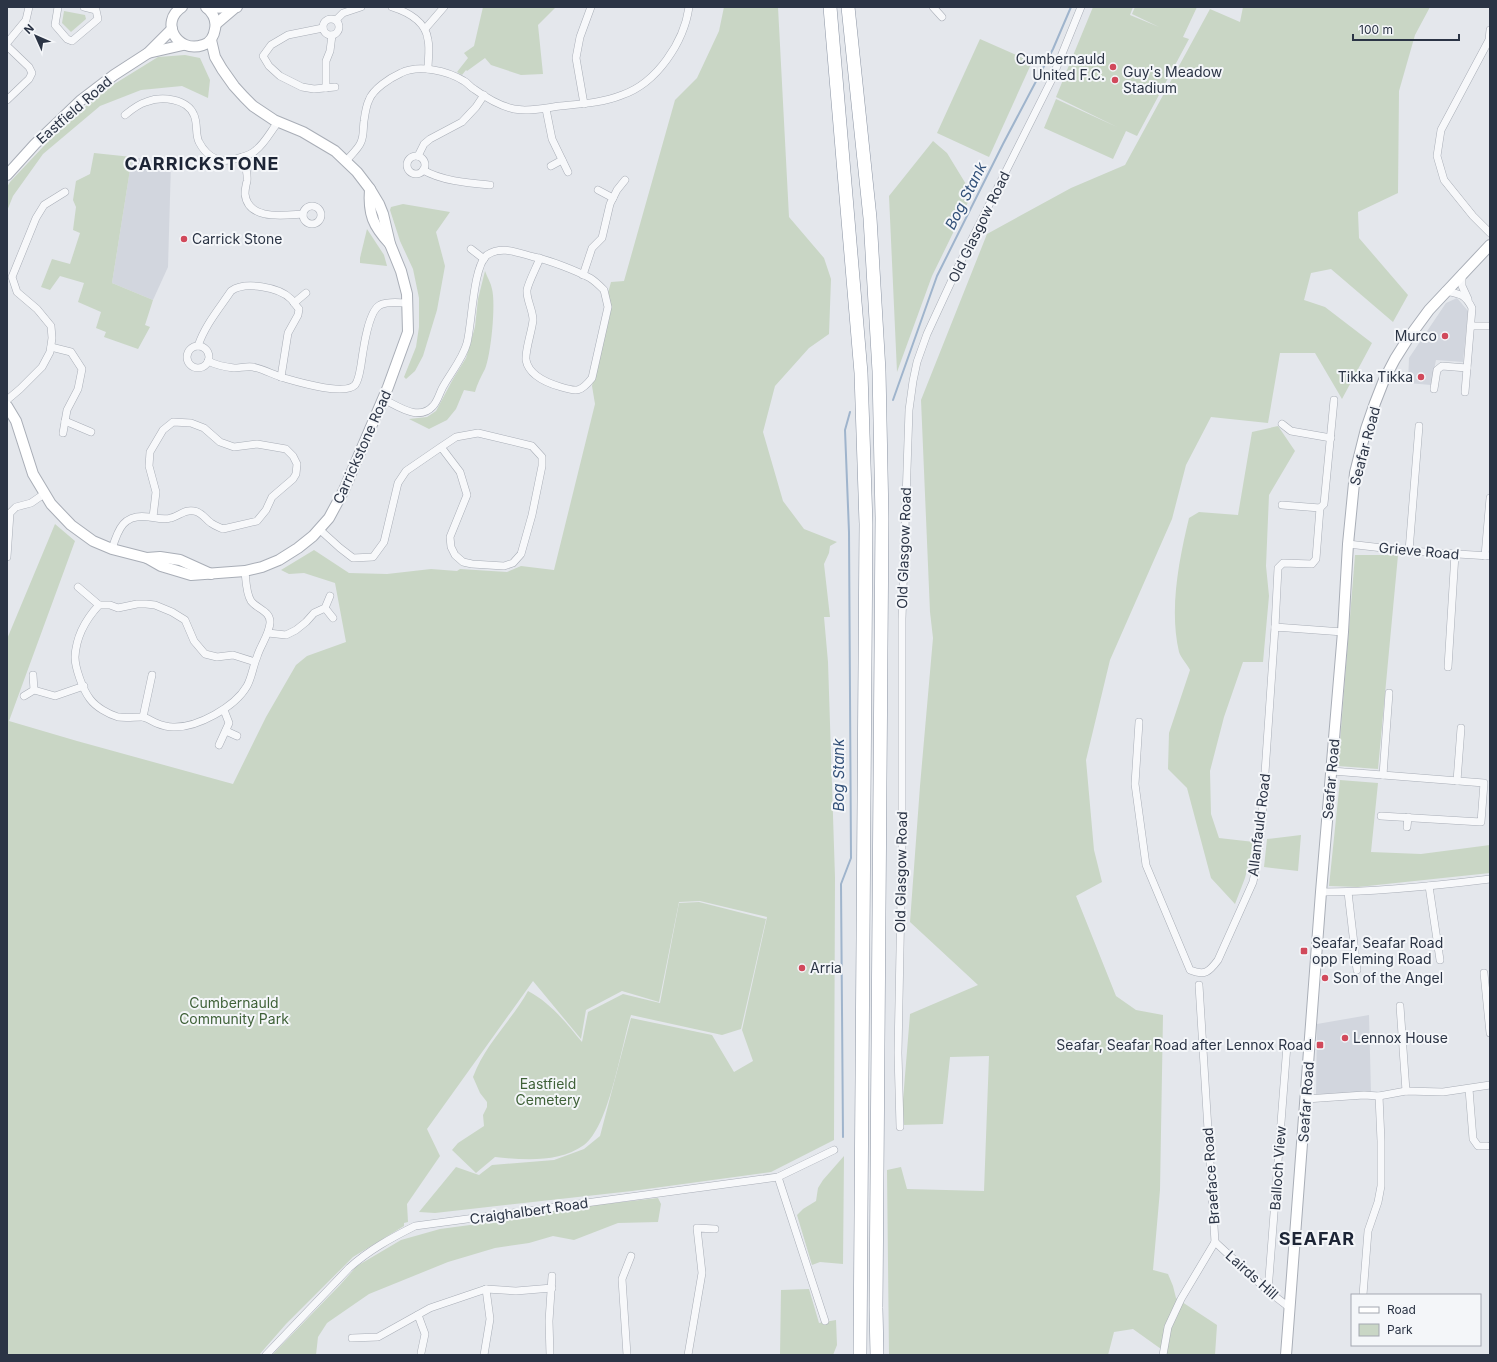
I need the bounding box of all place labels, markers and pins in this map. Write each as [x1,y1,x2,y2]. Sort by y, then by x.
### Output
place label: Cumbernauld United F.C. [1016,50,1105,83]
marker: Cumbernauld United F.C. [1108,62,1118,72]
place label: Guy's Meadow Stadium [1123,63,1222,96]
marker: Guy's Meadow Stadium [1110,75,1120,85]
place label: Carrick Stone [192,230,282,247]
marker: Carrick Stone [179,234,189,244]
place label: Murco [1395,327,1437,344]
marker: Murco [1440,331,1450,341]
place label: Tikka Tikka [1338,368,1413,385]
marker: Tikka Tikka [1416,372,1426,382]
place label: Seafar, Seafar Road opp Fleming Road [1312,934,1443,967]
marker: Seafar, Seafar Road opp Fleming Road [1299,946,1309,956]
place label: Arria [810,959,842,976]
marker: Arria [797,963,807,973]
place label: Son of the Angel [1333,969,1443,986]
marker: Son of the Angel [1320,973,1330,983]
place label: Lennox House [1353,1029,1448,1046]
marker: Lennox House [1340,1033,1350,1043]
place label: Seafar, Seafar Road after Lennox Road [1056,1036,1312,1053]
marker: Seafar, Seafar Road after Lennox Road [1315,1040,1325,1050]

